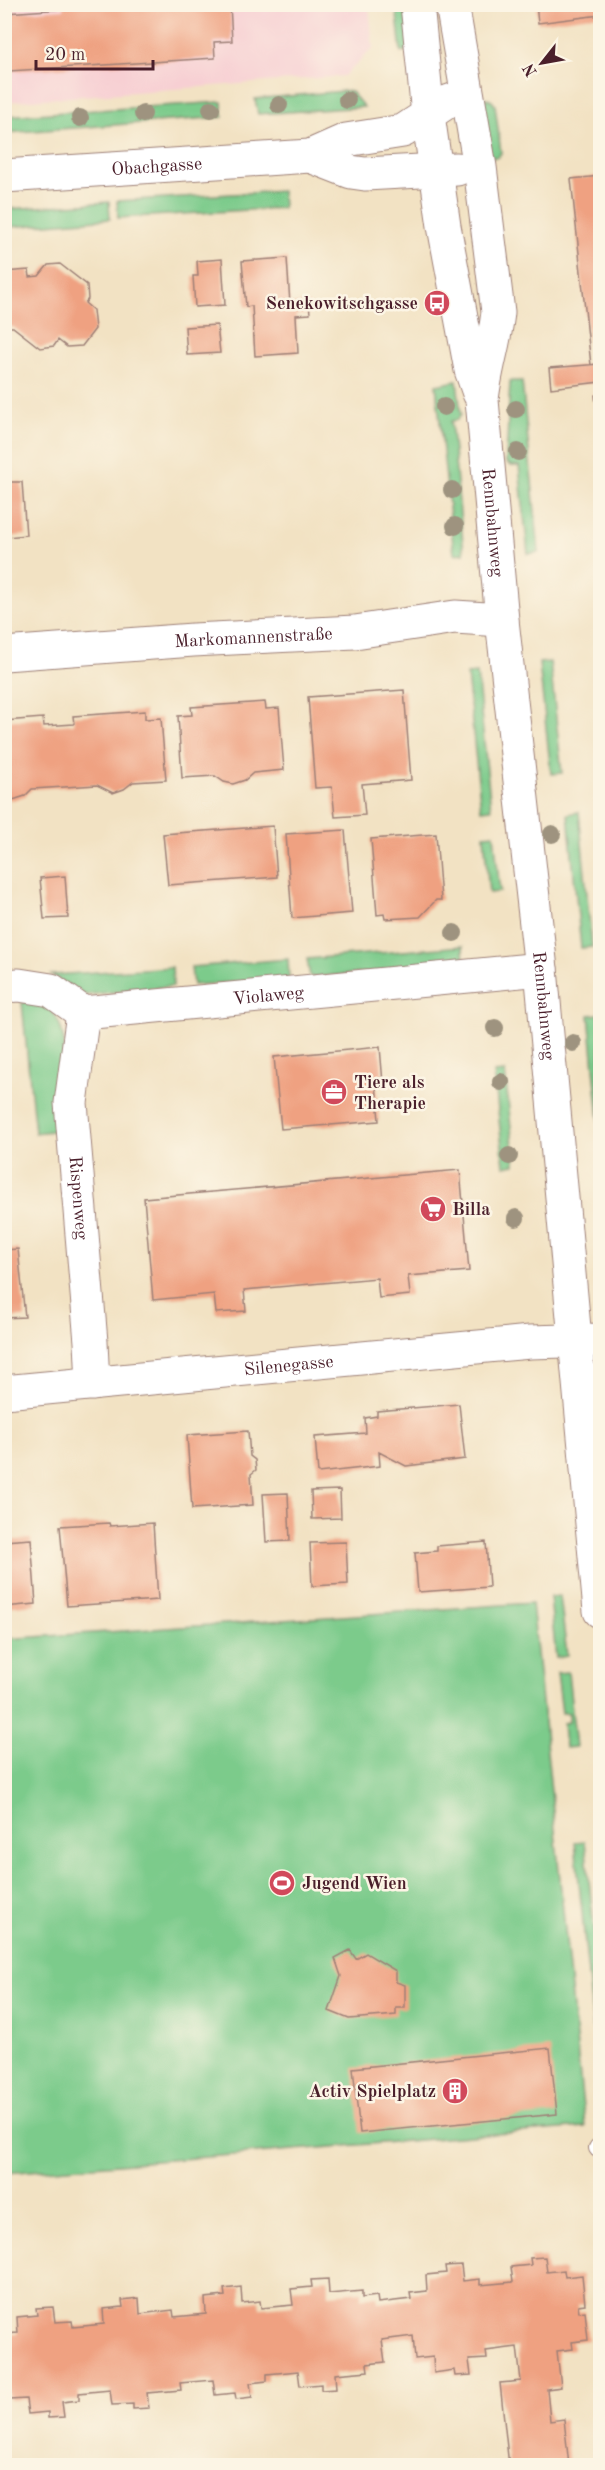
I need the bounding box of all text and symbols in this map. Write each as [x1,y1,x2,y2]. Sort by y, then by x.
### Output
scale bar [36,33,153,71]
north arrow [512,33,572,93]
text: 20 m [45,46,85,64]
text: N [520,60,541,79]
street label: Obachgasse [111,155,203,179]
bus stop icon: Senekowitschgasse [422,288,452,318]
place label: Senekowitschgasse [266,295,418,313]
street label: Rennbahnweg [478,467,506,578]
street label: Markomannenstraße [174,625,333,651]
street label: Rennbahnweg [529,950,557,1061]
street label: Violaweg [232,984,305,1009]
place label: Tiere als Therapie [354,1074,426,1113]
office icon: Tiere als Therapie [319,1077,349,1107]
street label: Rispenweg [65,1155,90,1241]
supermarket icon: Billa [418,1194,448,1224]
place label: Billa [452,1201,490,1219]
street label: Silenegasse [243,1353,334,1379]
sports icon: Jugend Wien [267,1868,297,1898]
place label: Jugend Wien [302,1875,407,1893]
building icon: Activ Spielplatz [440,2076,470,2106]
place label: Activ Spielplatz [309,2083,436,2101]

